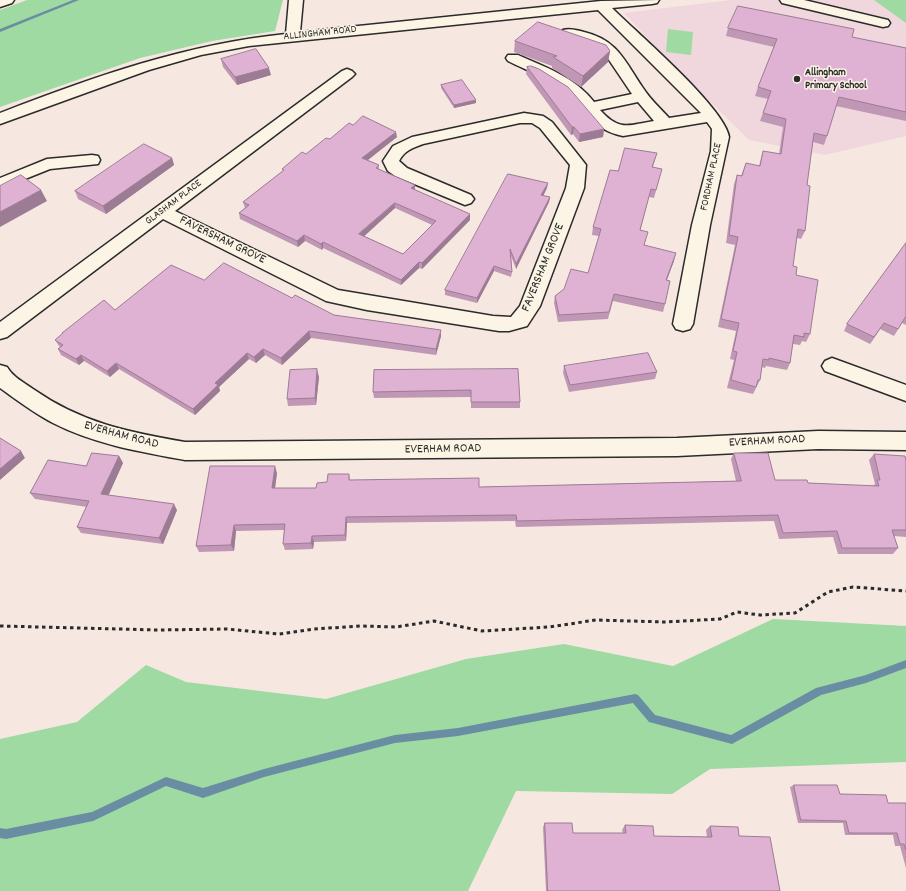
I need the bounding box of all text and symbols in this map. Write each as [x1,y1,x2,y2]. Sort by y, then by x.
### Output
street label: ALLINGHAM ROAD [283,24,357,44]
place label: Allingham Primary School [805,66,867,92]
marker: Allingham Primary School [792,74,802,84]
street label: FORDHAM PLACE [698,142,726,212]
street label: GLASHAM PLACE [143,177,205,229]
street label: FAVERSHAM GROVE [176,213,268,269]
street label: FAVERSHAM GROVE [519,222,569,314]
street label: EVERHAM ROAD [82,419,160,453]
street label: EVERHAM ROAD [728,432,806,452]
street label: EVERHAM ROAD [405,442,481,458]

